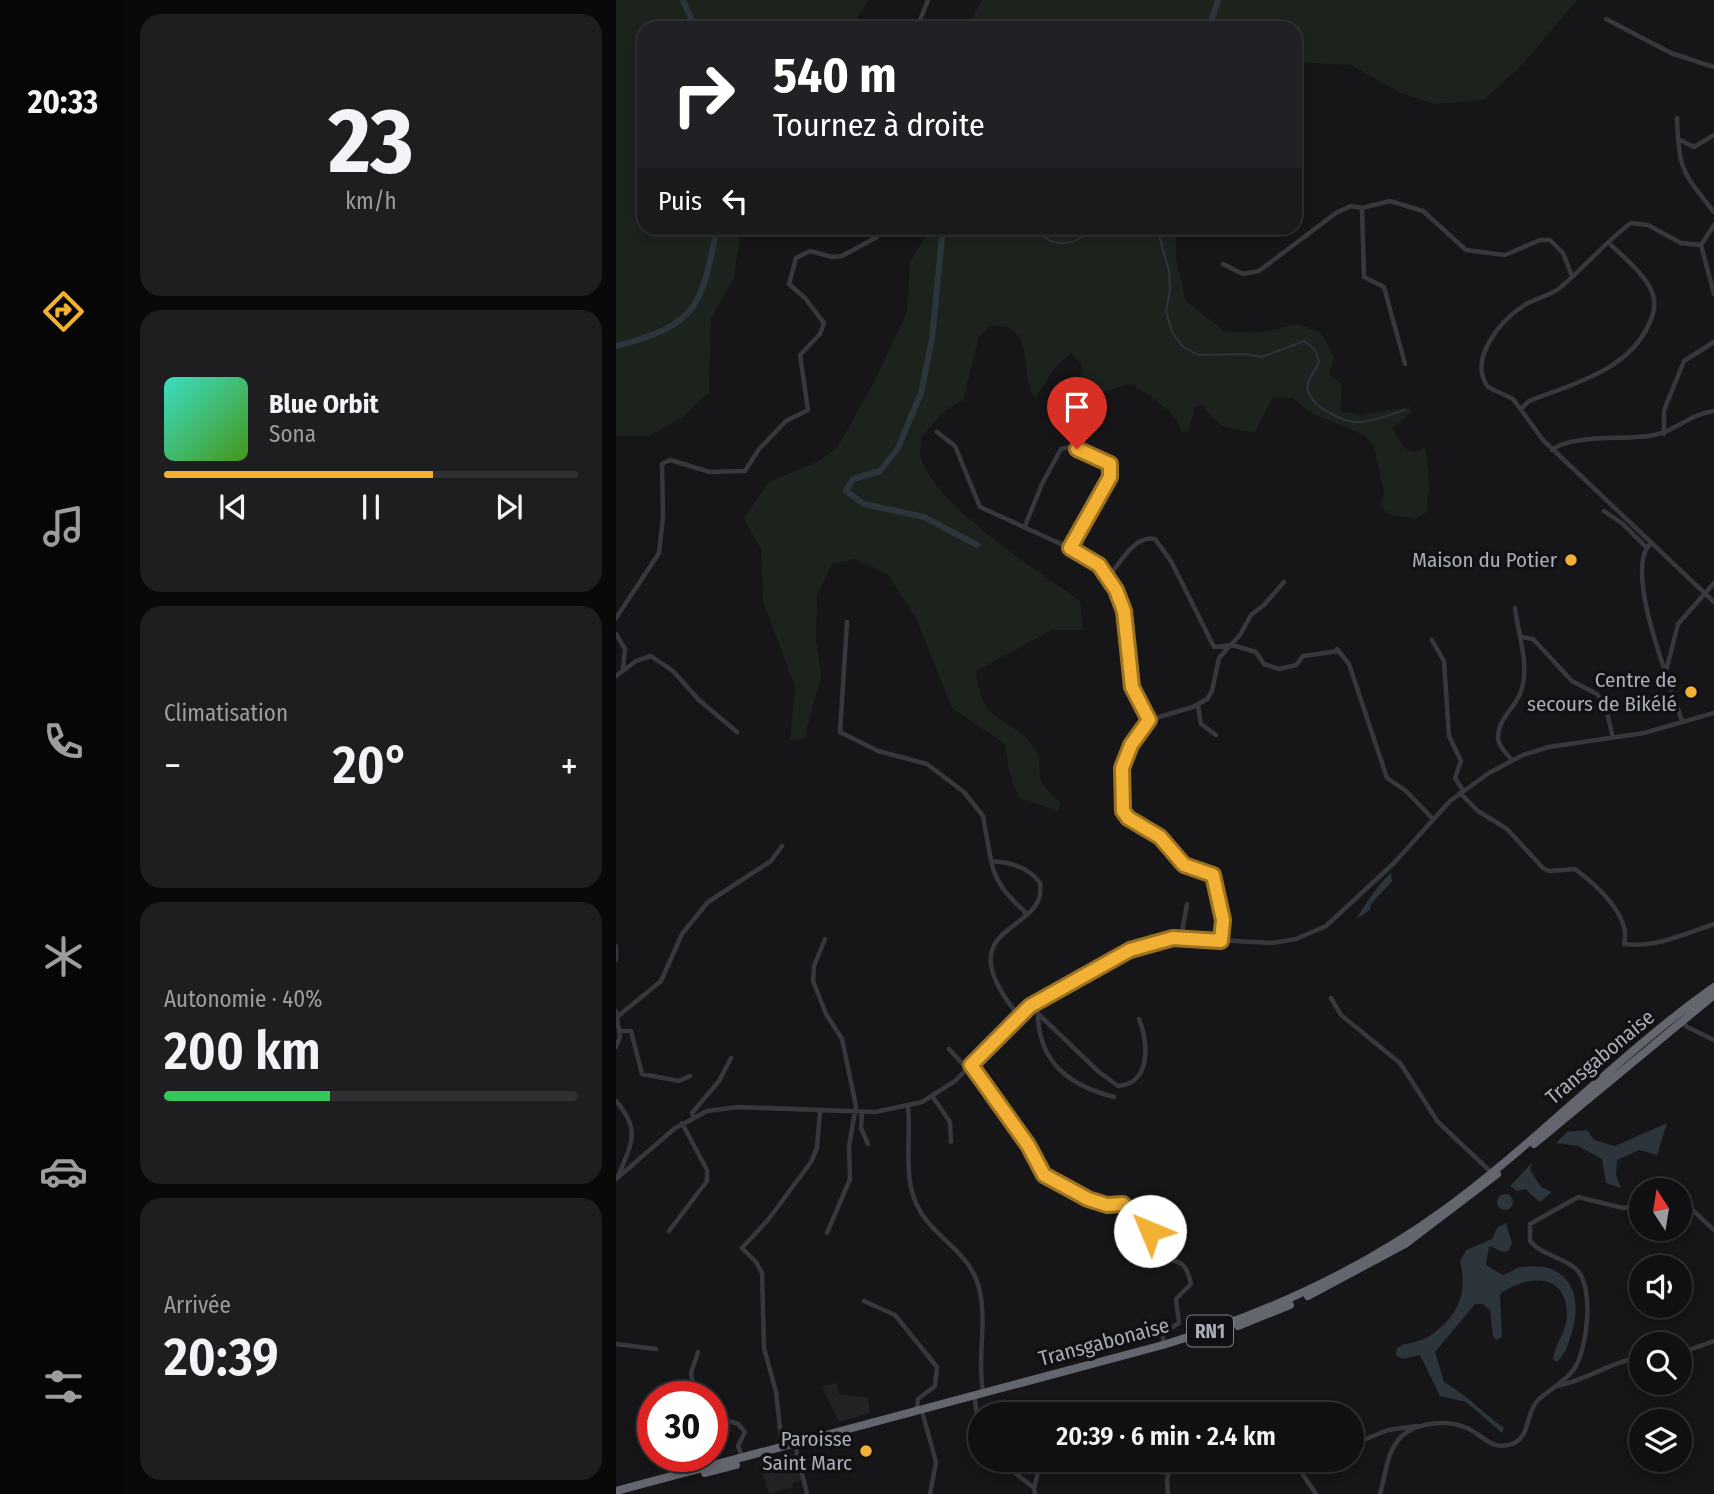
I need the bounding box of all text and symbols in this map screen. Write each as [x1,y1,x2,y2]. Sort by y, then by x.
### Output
text: 540 m [773,46,897,105]
icon: right [658,49,749,140]
text: 20:33 [28,83,98,121]
text: 23 [328,87,414,196]
text: Tournez à droite [773,106,985,144]
icon: left [716,182,754,220]
text: Puis [658,186,702,217]
text: km/h [345,187,397,215]
icon: directions [39,287,88,336]
pin [1047,377,1107,449]
icon: arrive [1058,388,1096,426]
text: Blue Orbit [269,389,379,420]
text: Sona [269,420,316,448]
icon: previous [214,488,252,526]
icon: pause [352,488,390,526]
icon: next [490,488,528,526]
icon: music [39,502,88,551]
place label: Maison du Potier [1412,547,1558,573]
marker: Maison du Potier [1563,552,1579,568]
place label: Centre de secours de Bikélé [1527,667,1677,717]
marker: Centre de secours de Bikélé [1683,684,1699,700]
text: Climatisation [164,699,288,727]
icon: phone [39,717,88,766]
text: 20° [333,734,409,797]
text: − [164,743,181,789]
text: + [561,743,578,789]
icon: climate [39,932,88,981]
text: Autonomie · 40% [164,985,322,1013]
street label: Transgabonaise [1540,1004,1660,1110]
text: 200 km [164,1020,321,1083]
icon: car [39,1147,88,1196]
north arrow [1629,1178,1692,1241]
map controls [1629,1178,1692,1472]
position arrow [1113,1194,1187,1268]
button: sound [1629,1255,1692,1318]
text: Arrivée [164,1291,231,1319]
street label: Transgabonaise [1036,1312,1172,1372]
road number: RN1 [1187,1316,1233,1346]
text: 20:39 [164,1326,279,1389]
button: search [1629,1332,1692,1395]
icon: filters [39,1362,88,1411]
speed limit sign: 30 [637,1381,728,1472]
button: layers [1629,1409,1692,1472]
text: 20:39 · 6 min · 2.4 km [1056,1421,1276,1452]
place label: Paroisse Saint Marc [762,1426,852,1476]
marker: Paroisse Saint Marc [858,1443,874,1459]

